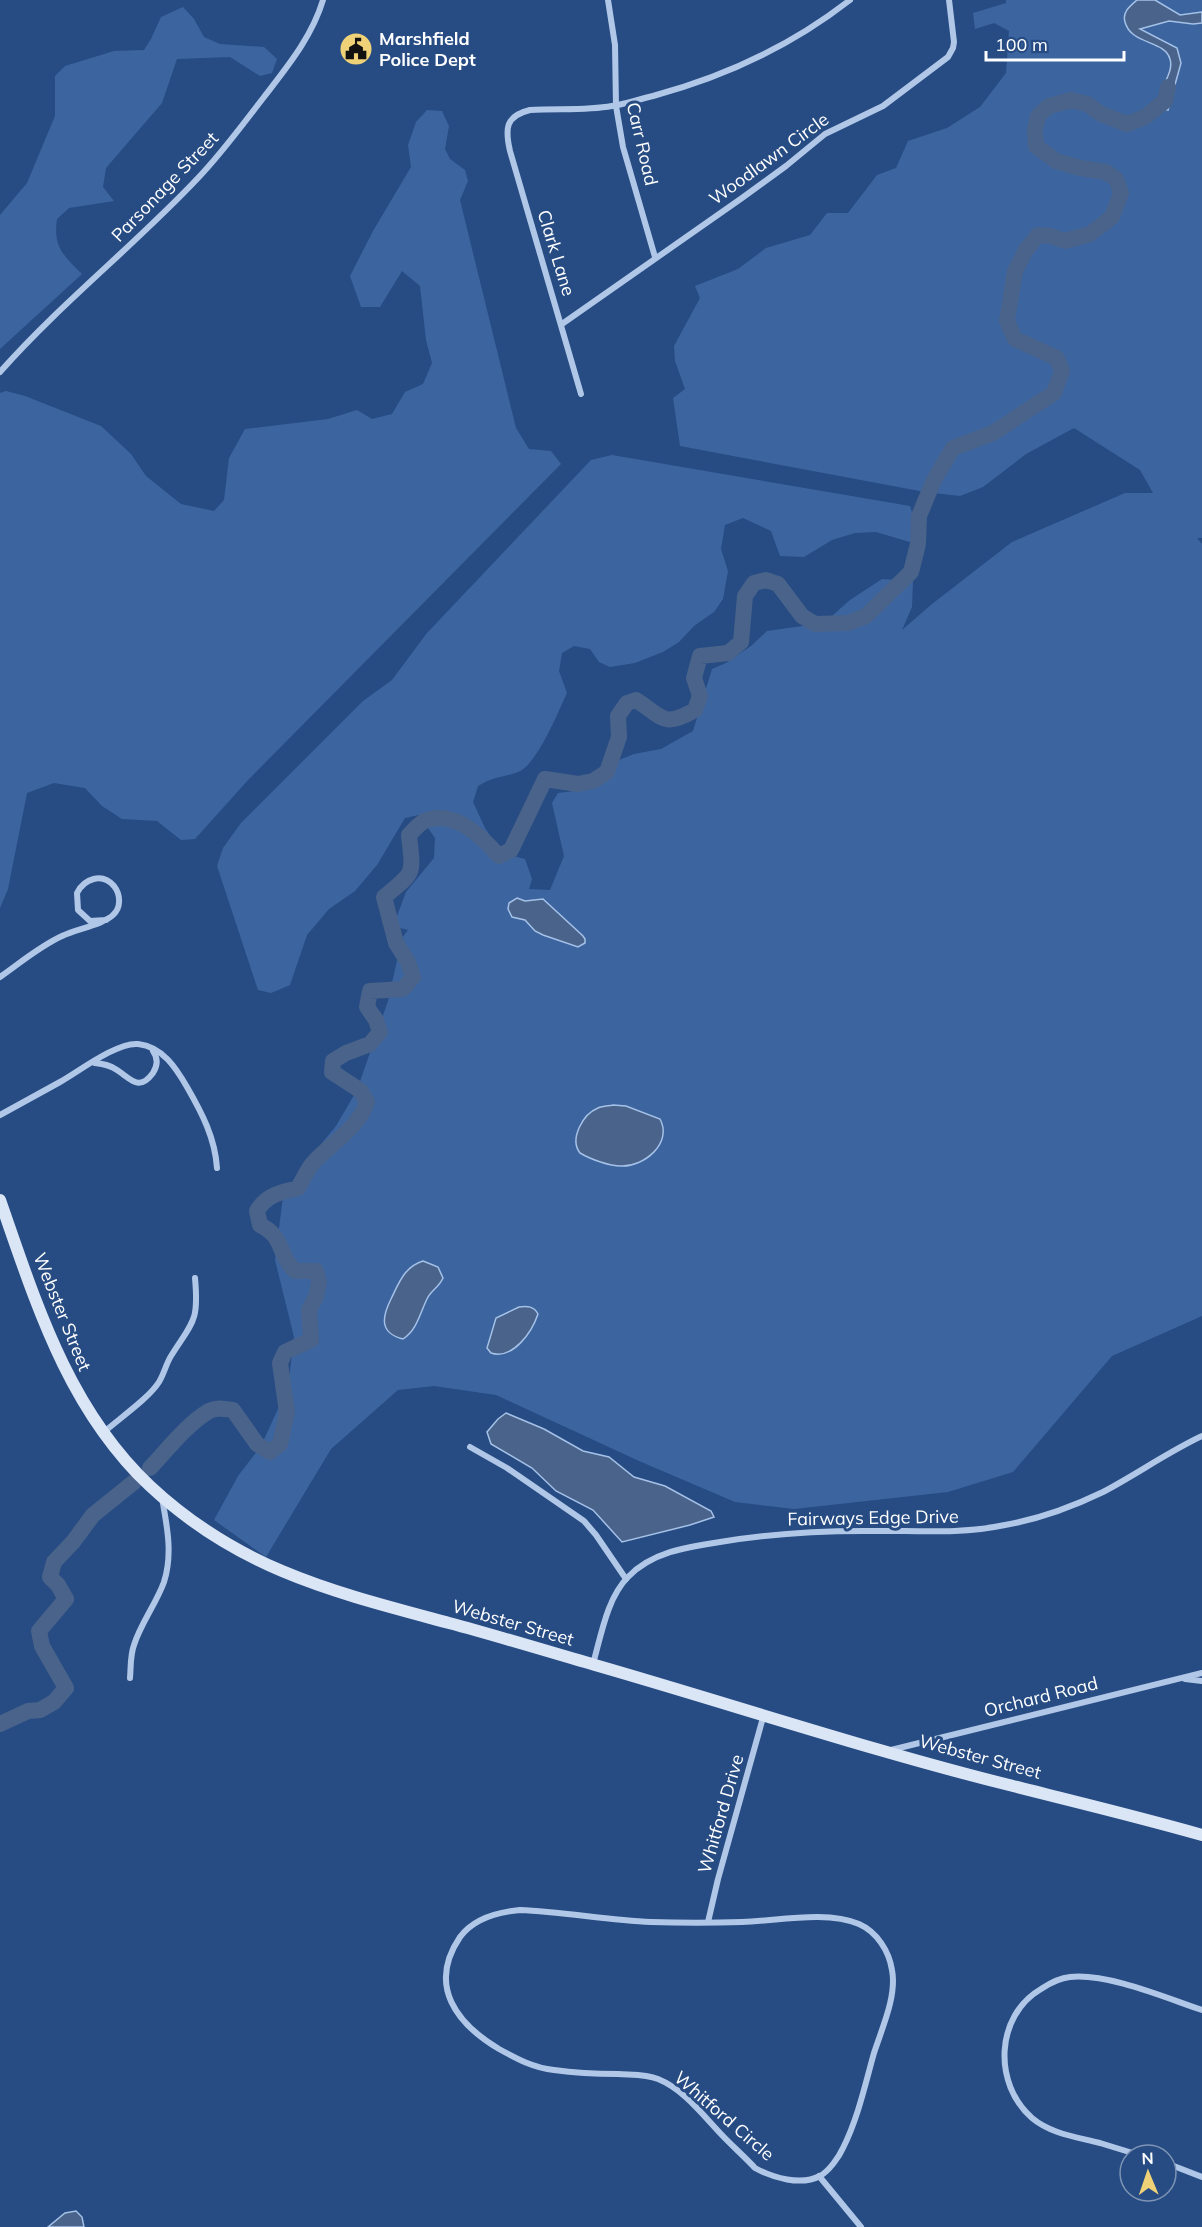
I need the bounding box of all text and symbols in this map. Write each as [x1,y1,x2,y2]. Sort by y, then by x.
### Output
scale bar [986,24,1124,62]
place label: Marshfield Police Dept [379,27,476,71]
public building icon: Marshfield Police Dept [338,31,374,67]
text: 100 m [995,33,1048,56]
street label: Carr Road [622,100,663,188]
street label: Woodlawn Circle [704,107,833,210]
street label: Parsonage Street [106,127,223,247]
street label: Clark Lane [532,207,580,299]
street label: Webster Street [28,1249,97,1374]
street label: Fairways Edge Drive [787,1505,959,1530]
street label: Webster Street [450,1594,577,1651]
street label: Orchard Road [982,1671,1100,1722]
street label: Webster Street [917,1729,1044,1784]
street label: Whitford Drive [693,1752,748,1876]
street label: Whitford Circle [670,2066,779,2165]
north arrow [1118,2143,1178,2203]
text: N [1141,2148,1154,2168]

